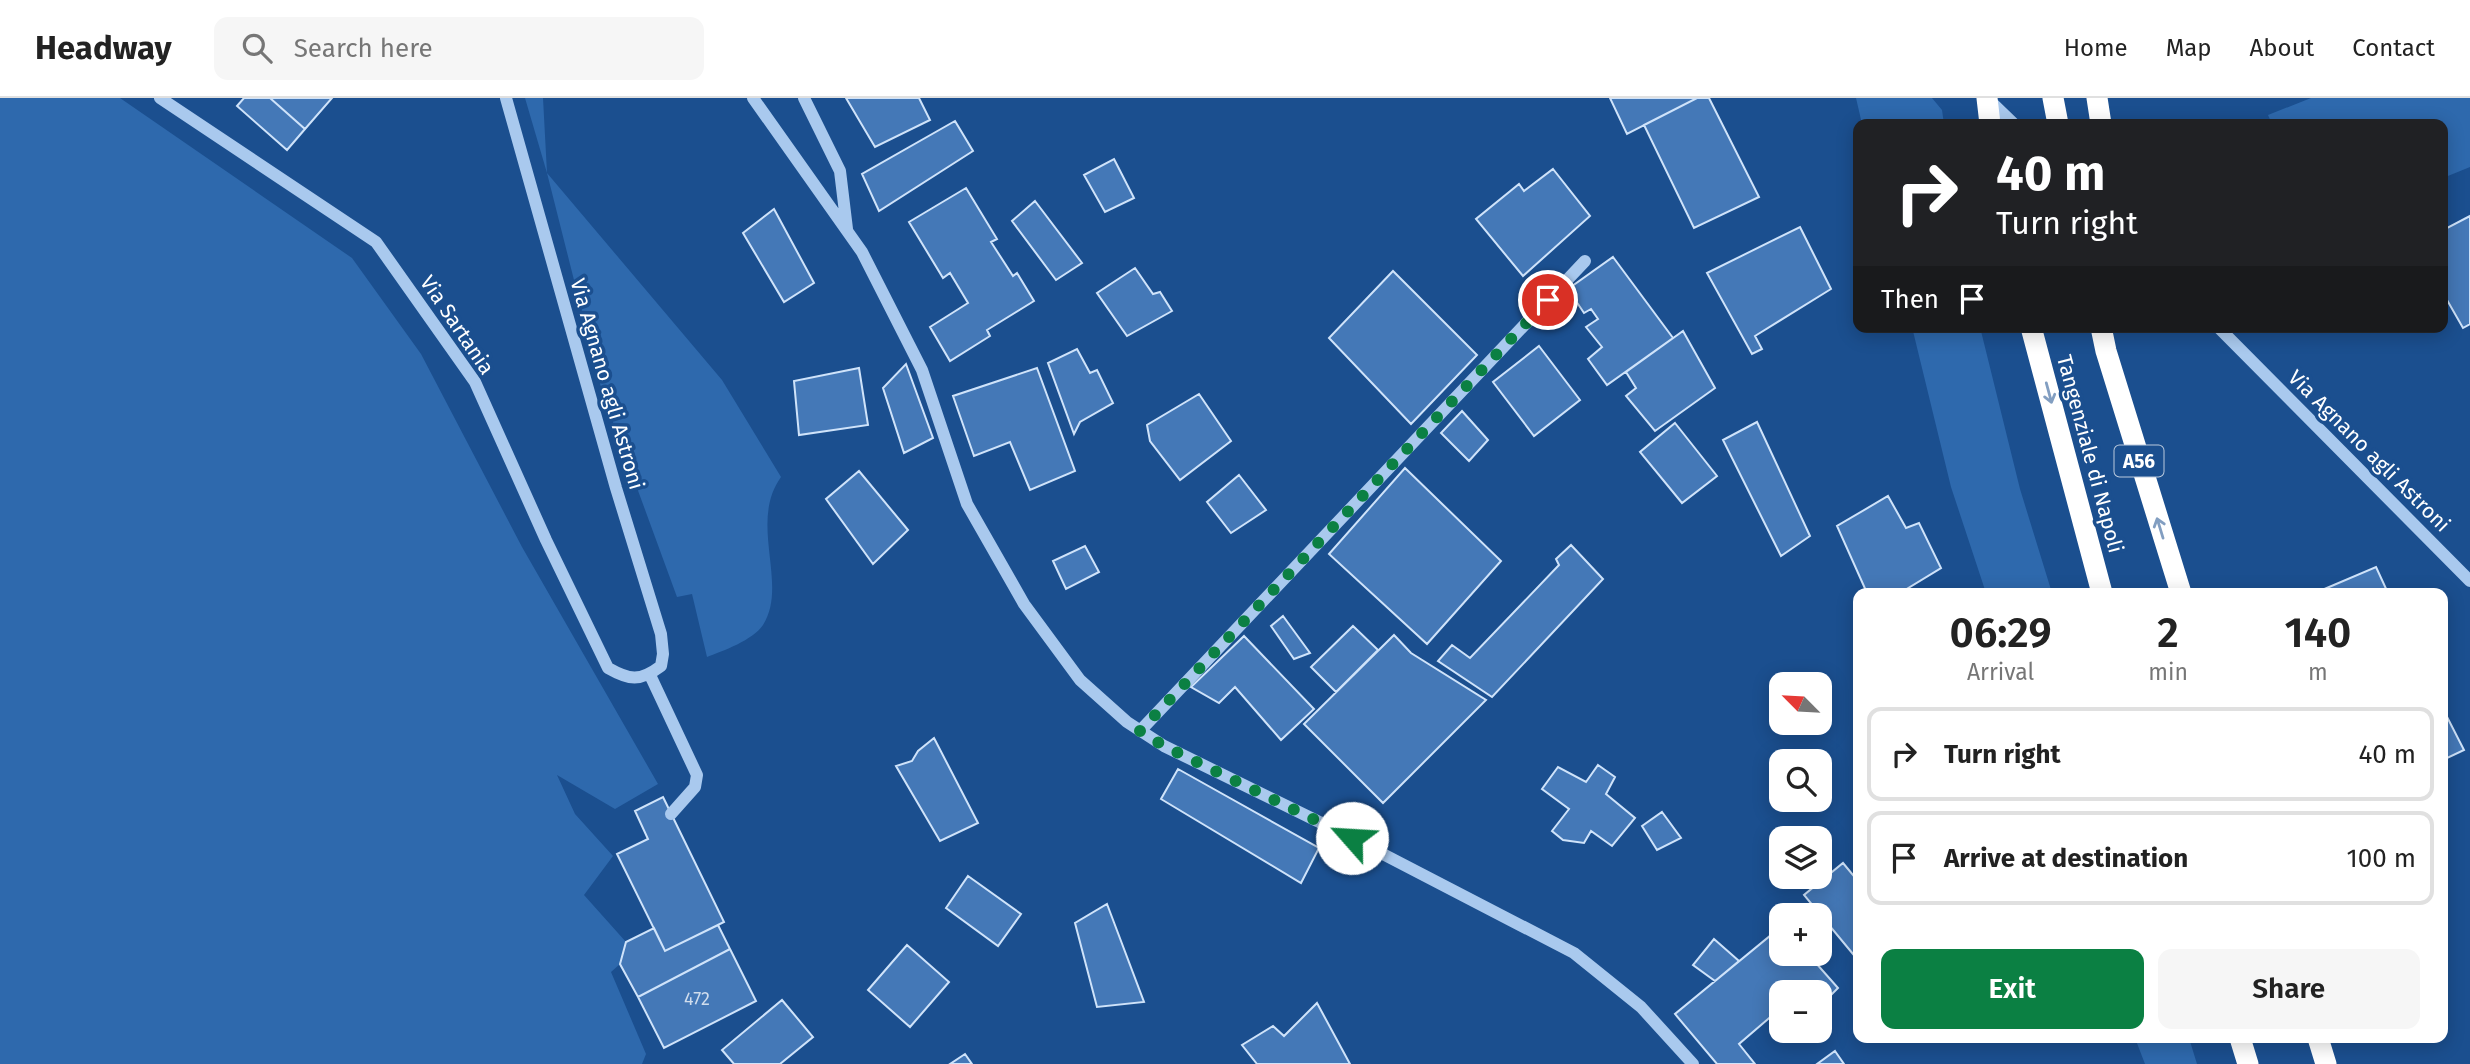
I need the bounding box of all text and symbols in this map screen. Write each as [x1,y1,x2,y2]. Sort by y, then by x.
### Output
search box [214,17,704,80]
text: Headway [35,28,172,68]
icon: search [238,29,276,67]
text: Search here [294,33,433,64]
text: Home [2064,34,2128,62]
text: Map [2166,34,2212,62]
text: About [2250,34,2314,62]
text: Contact [2352,34,2435,62]
text: 40 m [1996,144,2105,203]
icon: right [1881,147,1972,238]
text: Turn right [1996,204,2138,242]
street label: Via Sartania [414,270,500,380]
pin [1518,270,1578,330]
street label: Via Agnano agli Astroni [564,275,650,493]
icon: arrive [1953,280,1991,318]
icon: arrive [1529,281,1567,319]
text: Then [1881,284,1939,315]
street label: Tangenziale di Napoli [2051,352,2129,556]
street label: Via Agnano agli Astroni [2283,365,2455,537]
one-way arrow [2043,381,2056,404]
road number: A56 [2114,446,2164,476]
one-way arrow [2153,517,2166,539]
text: 06:29 [1950,608,2052,658]
text: 2 [2157,608,2179,658]
text: 140 [2285,608,2351,658]
text: Arrival [1967,658,2034,686]
text: min [2148,658,2188,686]
text: m [2308,658,2328,686]
north arrow [1769,672,1832,735]
map controls [1769,672,1832,1043]
icon: right [1885,735,1923,773]
text: Turn right [1944,739,2061,770]
text: 40 m [2358,739,2416,770]
button: search [1769,749,1832,812]
position arrow [1315,801,1389,875]
button: layers [1769,826,1832,889]
icon: arrive [1885,839,1923,877]
text: Arrive at destination [1944,843,2188,874]
text: 100 m [2347,843,2416,874]
button: + [1769,903,1832,966]
button: Exit [1881,949,2144,1029]
button: Share [2158,949,2420,1029]
button: − [1769,980,1832,1043]
house number: 472 [684,988,710,1010]

